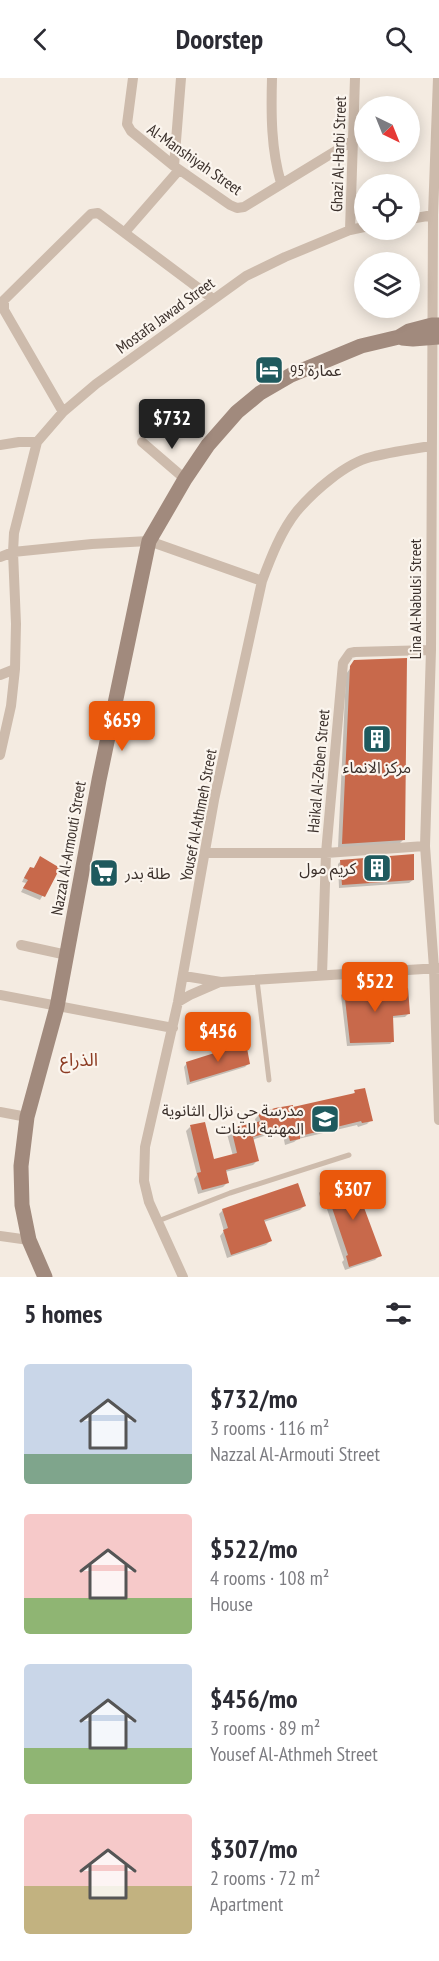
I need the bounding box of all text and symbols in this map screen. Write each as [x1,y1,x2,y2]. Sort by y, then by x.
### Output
text: Doorstep [176,22,263,56]
icon: back [24,23,57,56]
icon: search [382,23,415,56]
street label: Ghazi Al-Harbi Street [326,95,350,212]
north arrow [354,96,420,162]
map controls [354,96,420,318]
street label: Al-Manshiyah Street [144,119,247,199]
button: locate [354,174,420,240]
button: layers [354,252,420,318]
street label: Mostafa Jawad Street [112,272,219,357]
hotel icon: عمارة 95 [253,354,285,386]
place label: عمارة 95 [290,360,341,380]
pin: $732 [136,399,208,450]
text: $732 [153,405,191,431]
street label: Lina Al-Nabulsi Street [405,538,425,659]
pin: $659 [86,701,158,752]
text: $659 [103,707,141,733]
street label: Haikal Al-Zeben Street [303,708,333,834]
building icon: مركز الانماء [361,723,393,755]
street label: Yousef Al-Athmeh Street [175,747,221,883]
place label: مركز الانماء [343,757,411,777]
street label: Nazzal Al-Armouti Street [46,779,90,917]
building icon: كريم مول [361,852,393,884]
supermarket icon: طلة بدر [88,857,120,889]
place label: كريم مول [299,858,356,881]
place label: طلة بدر [124,863,171,883]
pin: $522 [339,962,411,1013]
text: $522 [356,968,394,994]
pin: $456 [182,1012,254,1063]
text: $456 [199,1018,237,1044]
district label: الذراع [60,1048,98,1074]
place label: مدرسة حي نزال الثانوية المهنية للبنات [162,1100,304,1138]
school or university icon: مدرسة حي نزال الثانوية المهنية للبنات [309,1103,341,1135]
pin: $307 [317,1170,389,1221]
text: $307 [334,1176,372,1202]
text: 5 homes [24,1297,102,1330]
icon: filters [382,1297,415,1330]
text: $732/mo [210,1382,298,1415]
icon: home [72,1388,144,1460]
text: 3 rooms · 116 m² [210,1415,329,1441]
text: Nazzal Al-Armouti Street [210,1441,380,1467]
text: $522/mo [210,1532,298,1565]
icon: home [72,1538,144,1610]
text: 4 rooms · 108 m² [210,1565,329,1591]
text: House [210,1591,253,1617]
text: $456/mo [210,1682,298,1715]
icon: home [72,1688,144,1760]
text: 3 rooms · 89 m² [210,1715,320,1741]
text: Yousef Al-Athmeh Street [210,1741,378,1767]
text: $307/mo [210,1832,298,1865]
icon: home [72,1838,144,1910]
text: 2 rooms · 72 m² [210,1865,320,1891]
text: Apartment [210,1891,283,1917]

